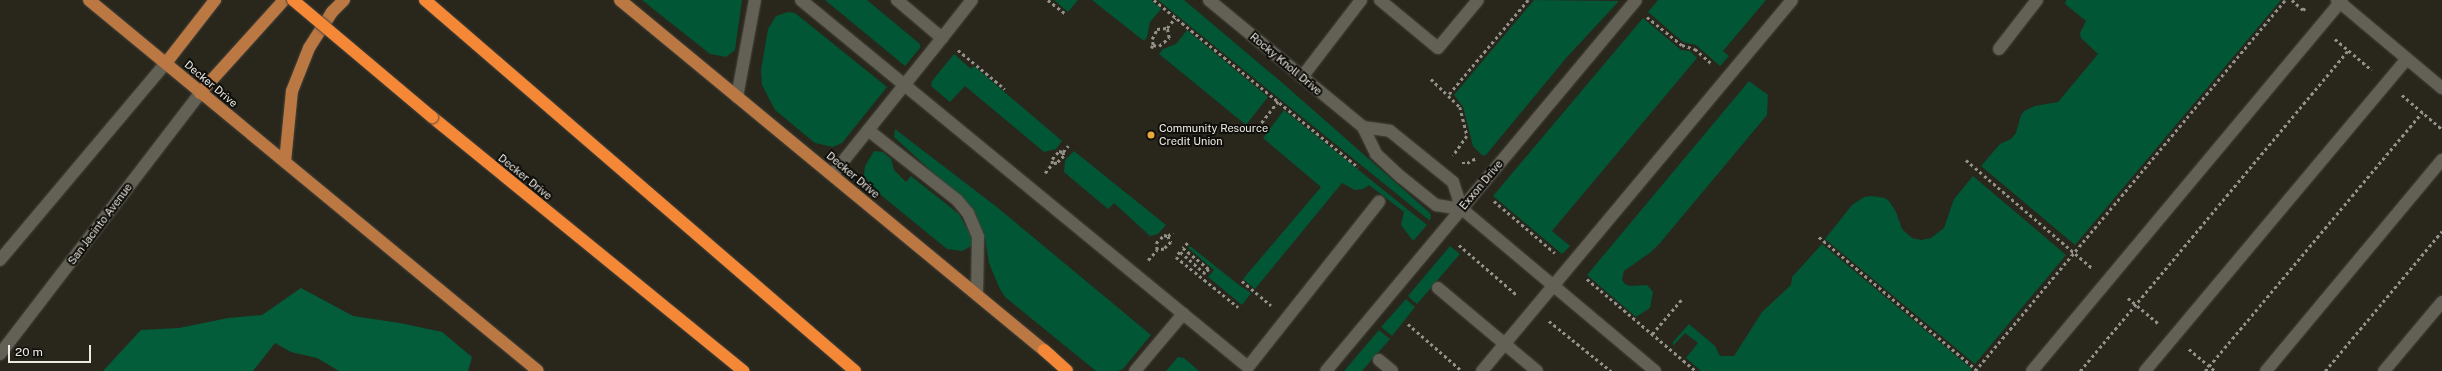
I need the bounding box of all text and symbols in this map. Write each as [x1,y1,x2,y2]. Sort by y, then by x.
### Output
street label: Rocky Knoll Drive [1247,30,1325,98]
street label: Decker Drive [182,58,240,110]
place label: Community Resource Credit Union [1159,122,1268,148]
marker: Community Resource Credit Union [1146,130,1156,140]
street label: Decker Drive [824,149,882,201]
street label: Decker Drive [496,151,554,203]
street label: Exxon Drive [1457,158,1505,212]
street label: San Jacinto Avenue [65,181,135,267]
scale bar [10,337,93,363]
text: 20 m [15,345,43,359]

